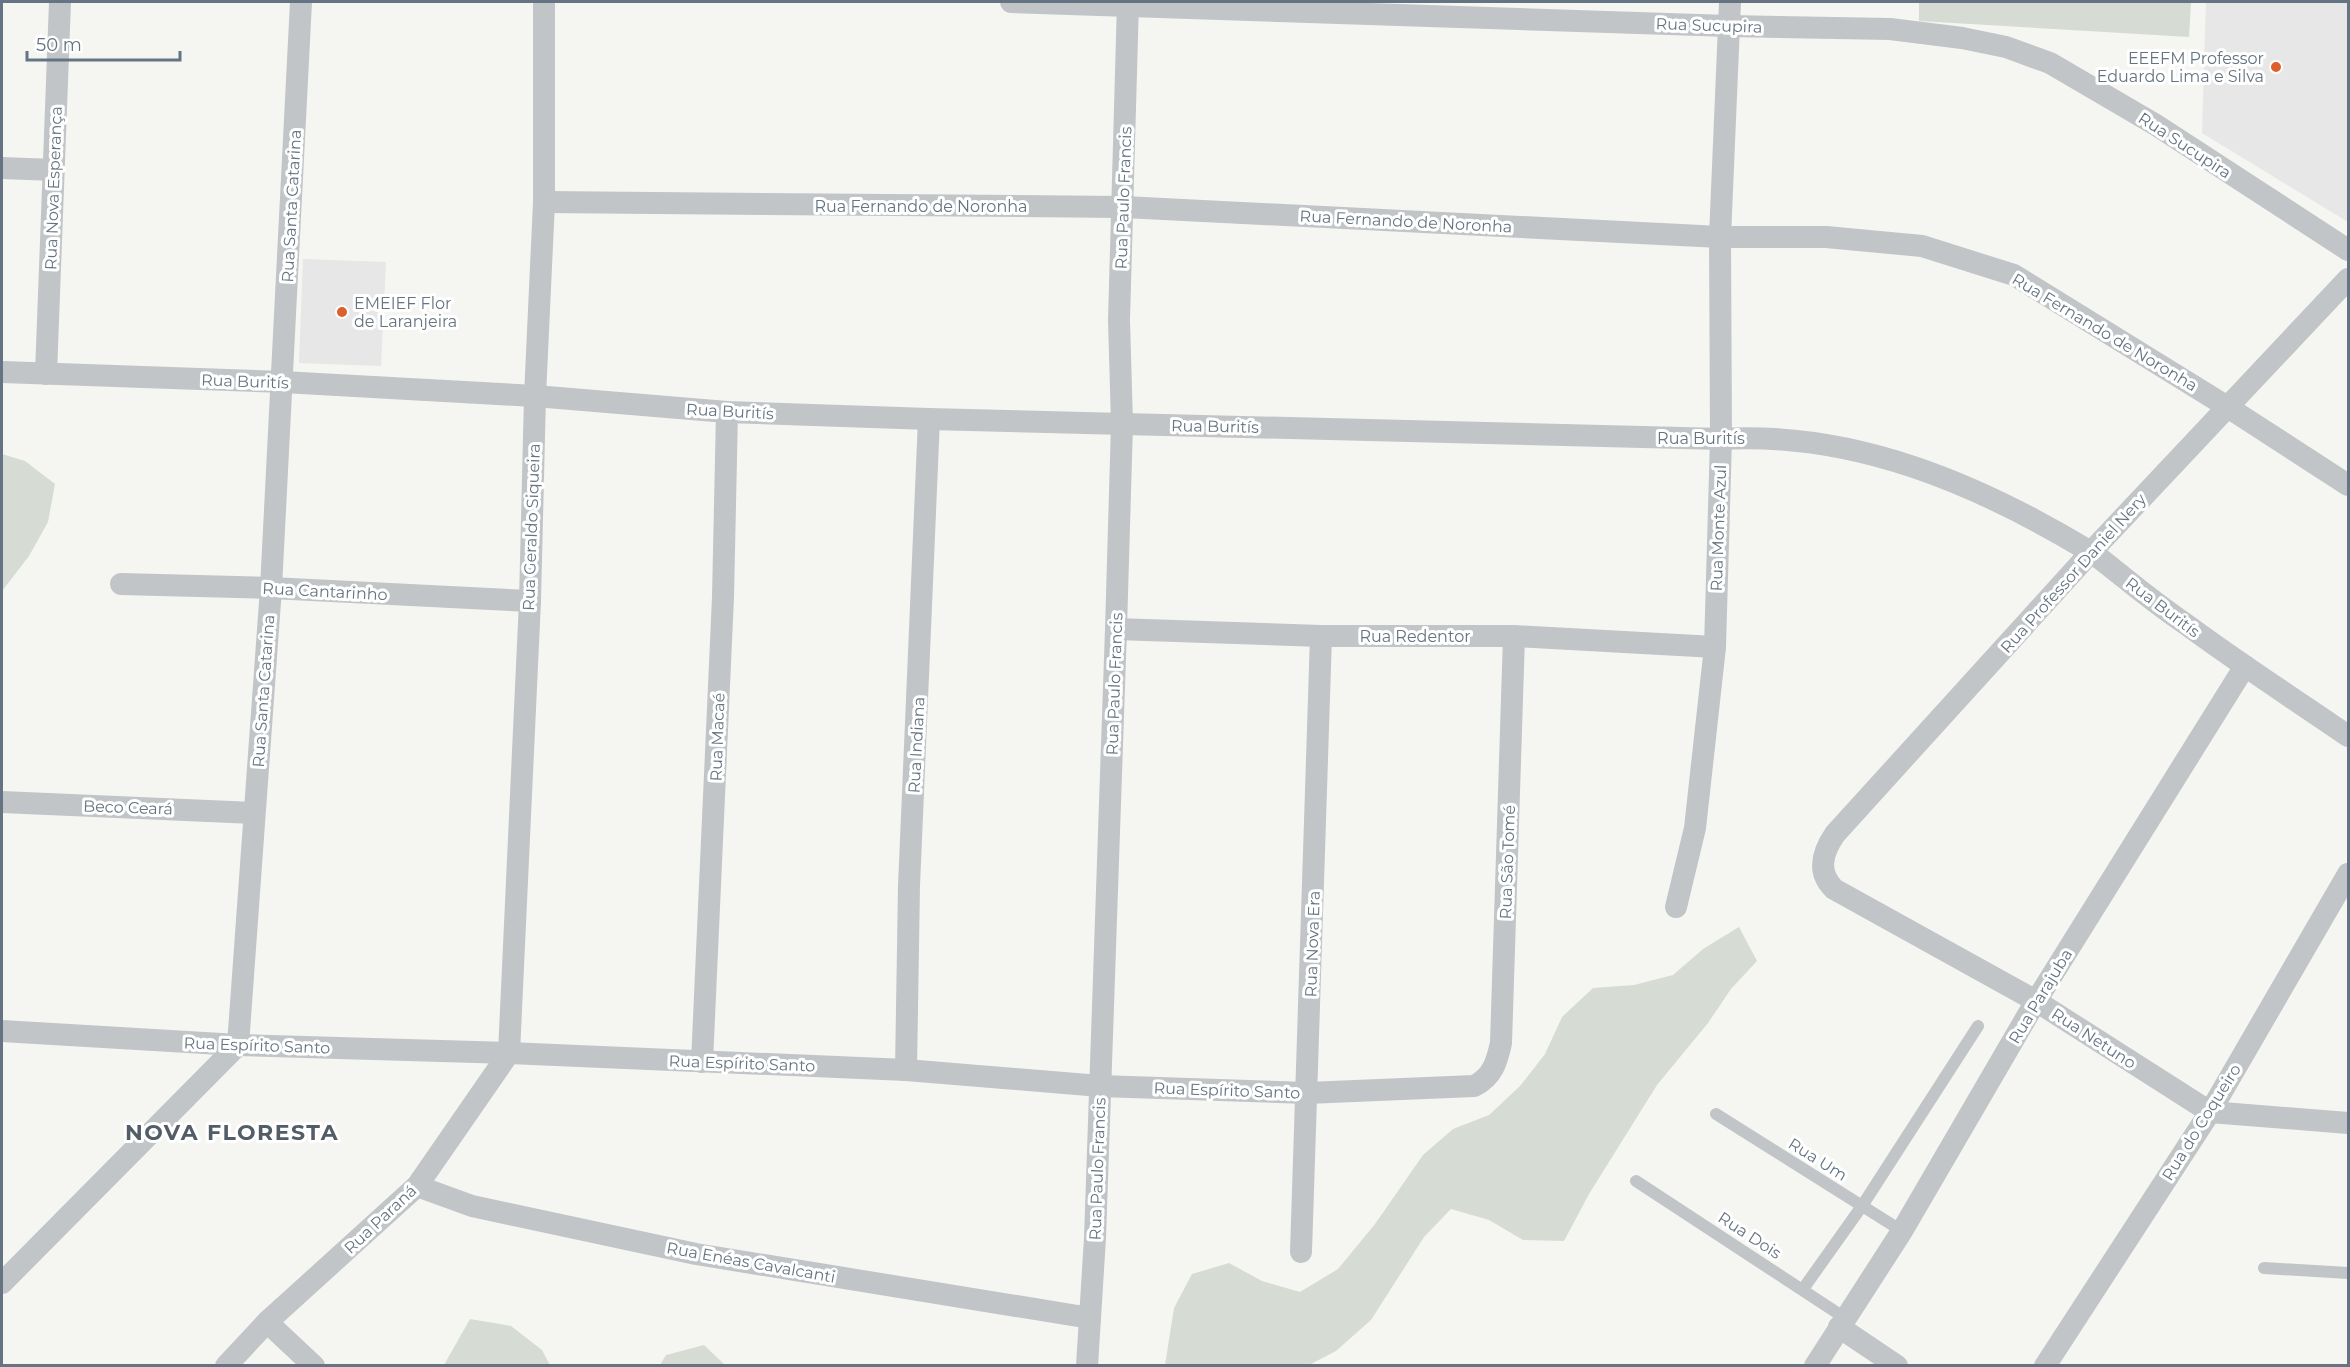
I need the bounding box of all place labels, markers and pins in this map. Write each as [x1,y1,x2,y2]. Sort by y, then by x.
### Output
place label: EEEFM Professor Eduardo Lima e Silva [2097,49,2264,86]
marker: EEEFM Professor Eduardo Lima e Silva [2269,60,2283,74]
place label: EMEIEF Flor de Laranjeira [354,294,457,331]
marker: EMEIEF Flor de Laranjeira [335,305,349,319]

